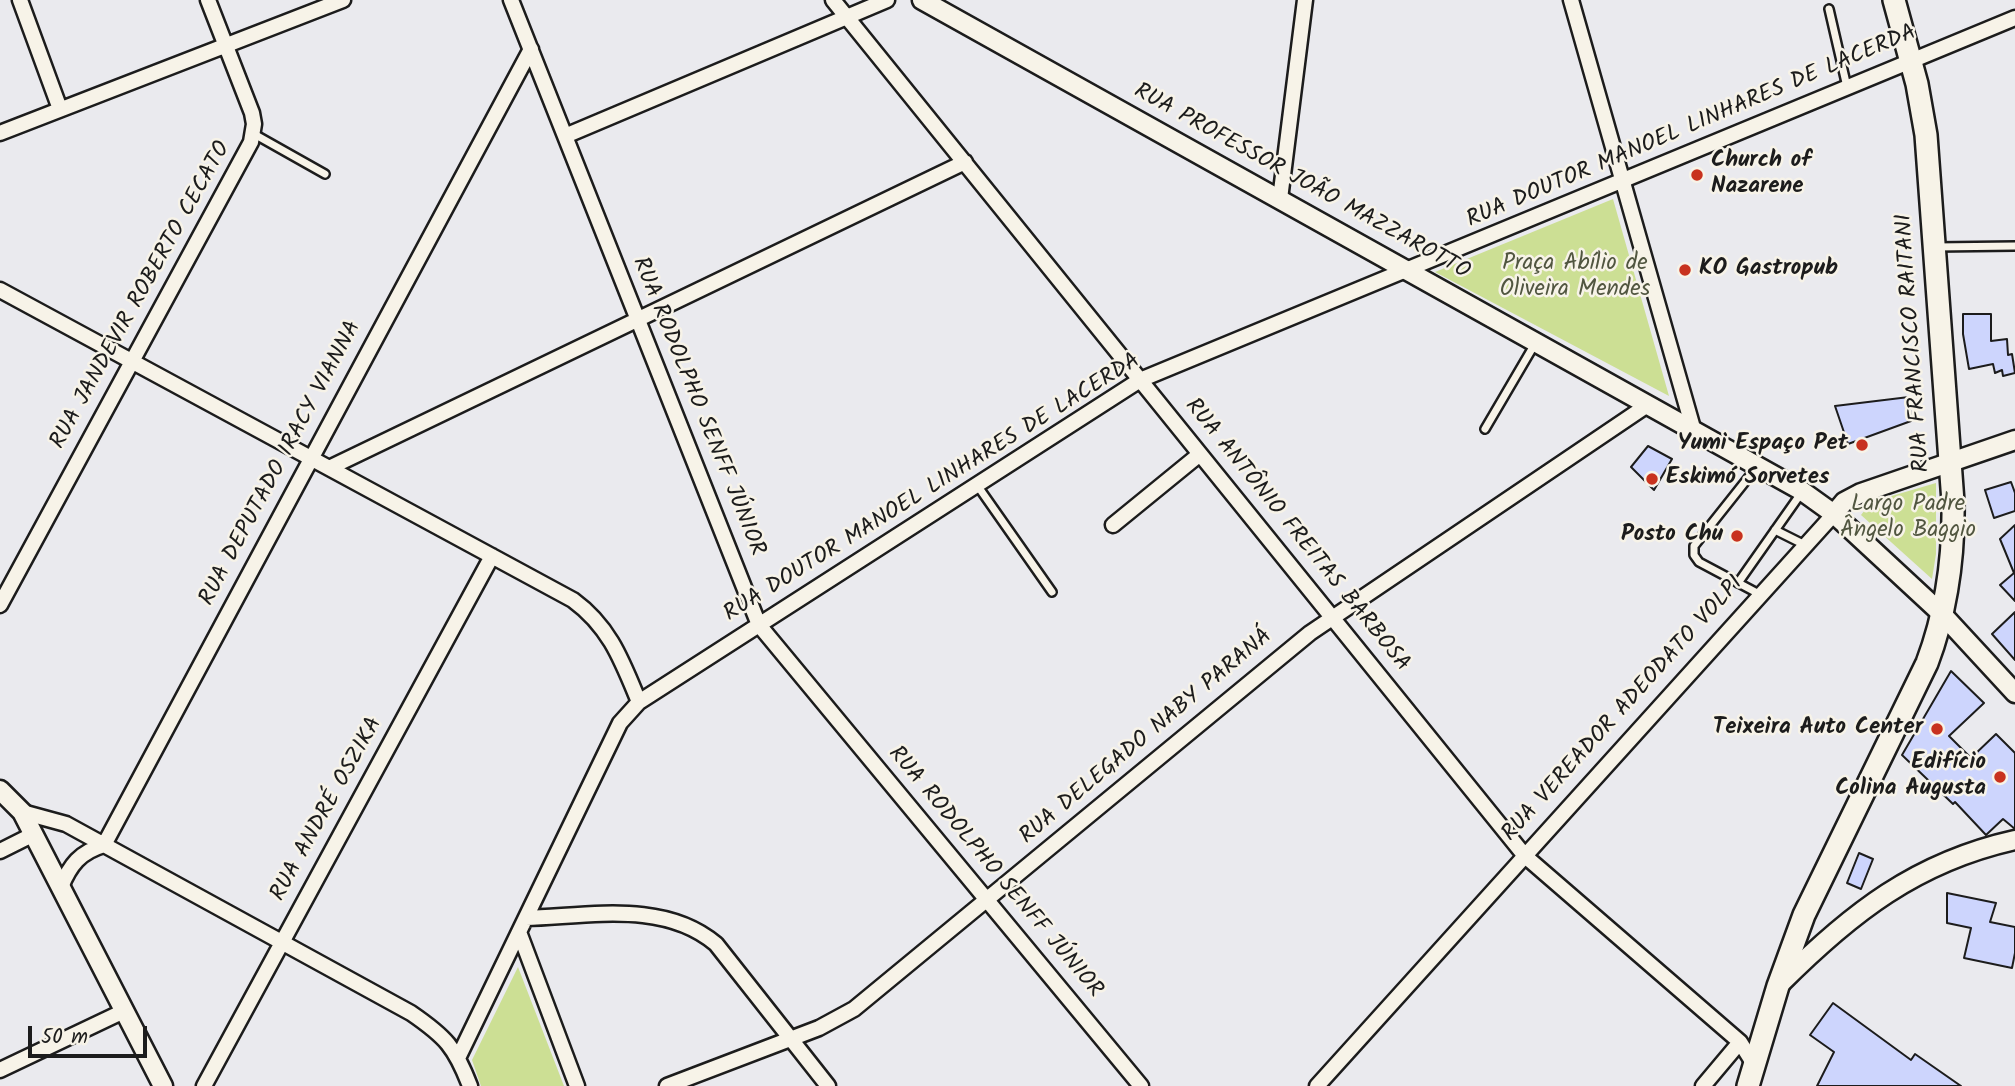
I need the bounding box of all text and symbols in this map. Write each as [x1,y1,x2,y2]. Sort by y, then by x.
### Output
street label: RUA DOUTOR MANOEL LINHARES DE LACERDA [1463,20,1921,236]
street label: RUA PROFESSOR JOÃO MAZZAROTTO [1128,79,1474,287]
street label: RUA JANDEVIR ROBERTO CECATO [46,138,238,454]
place label: Church of Nazarene [1711,148,1811,202]
marker: Church of Nazarene [1689,167,1705,183]
street label: RUA FRANCISCO RAITANI [1892,213,1938,473]
park label: Praça Abílio de Oliveira Mendes [1500,251,1650,305]
street label: RUA RODOLPHO SENFF JÚNIOR [624,254,770,560]
place label: KO Gastropub [1699,256,1838,284]
marker: KO Gastropub [1677,262,1693,278]
street label: RUA DEPUTADO IRACY VIANNA [195,317,369,611]
street label: RUA DOUTOR MANOEL LINHARES DE LACERDA [720,349,1146,629]
street label: RUA ANTÔNIO FREITAS BARBOSA [1177,394,1415,678]
place label: Yumi Espaço Pet [1678,431,1848,459]
marker: Yumi Espaço Pet [1854,437,1870,453]
place label: Eskimó Sorvetes [1666,465,1830,493]
marker: Eskimó Sorvetes [1644,471,1660,487]
park label: Largo Padre Ângelo Baggio [1840,492,1976,546]
place label: Posto Chu [1621,522,1723,550]
marker: Posto Chu [1729,528,1745,544]
street label: RUA VEREADOR ADEODATO VOLPI [1497,572,1751,848]
street label: RUA DELEGADO NABY PARANÁ [1015,624,1279,852]
street label: RUA ANDRÉ OSZIKA [266,713,390,907]
place label: Teixeira Auto Center [1713,715,1923,743]
marker: Teixeira Auto Center [1929,721,1945,737]
street label: RUA RODOLPHO SENFF JÚNIOR [881,742,1107,1004]
place label: Edifício Colina Augusta [1835,750,1986,804]
marker: Edifício Colina Augusta [1992,769,2008,785]
scale bar [32,1012,150,1056]
text: 50 m [41,1021,88,1054]

